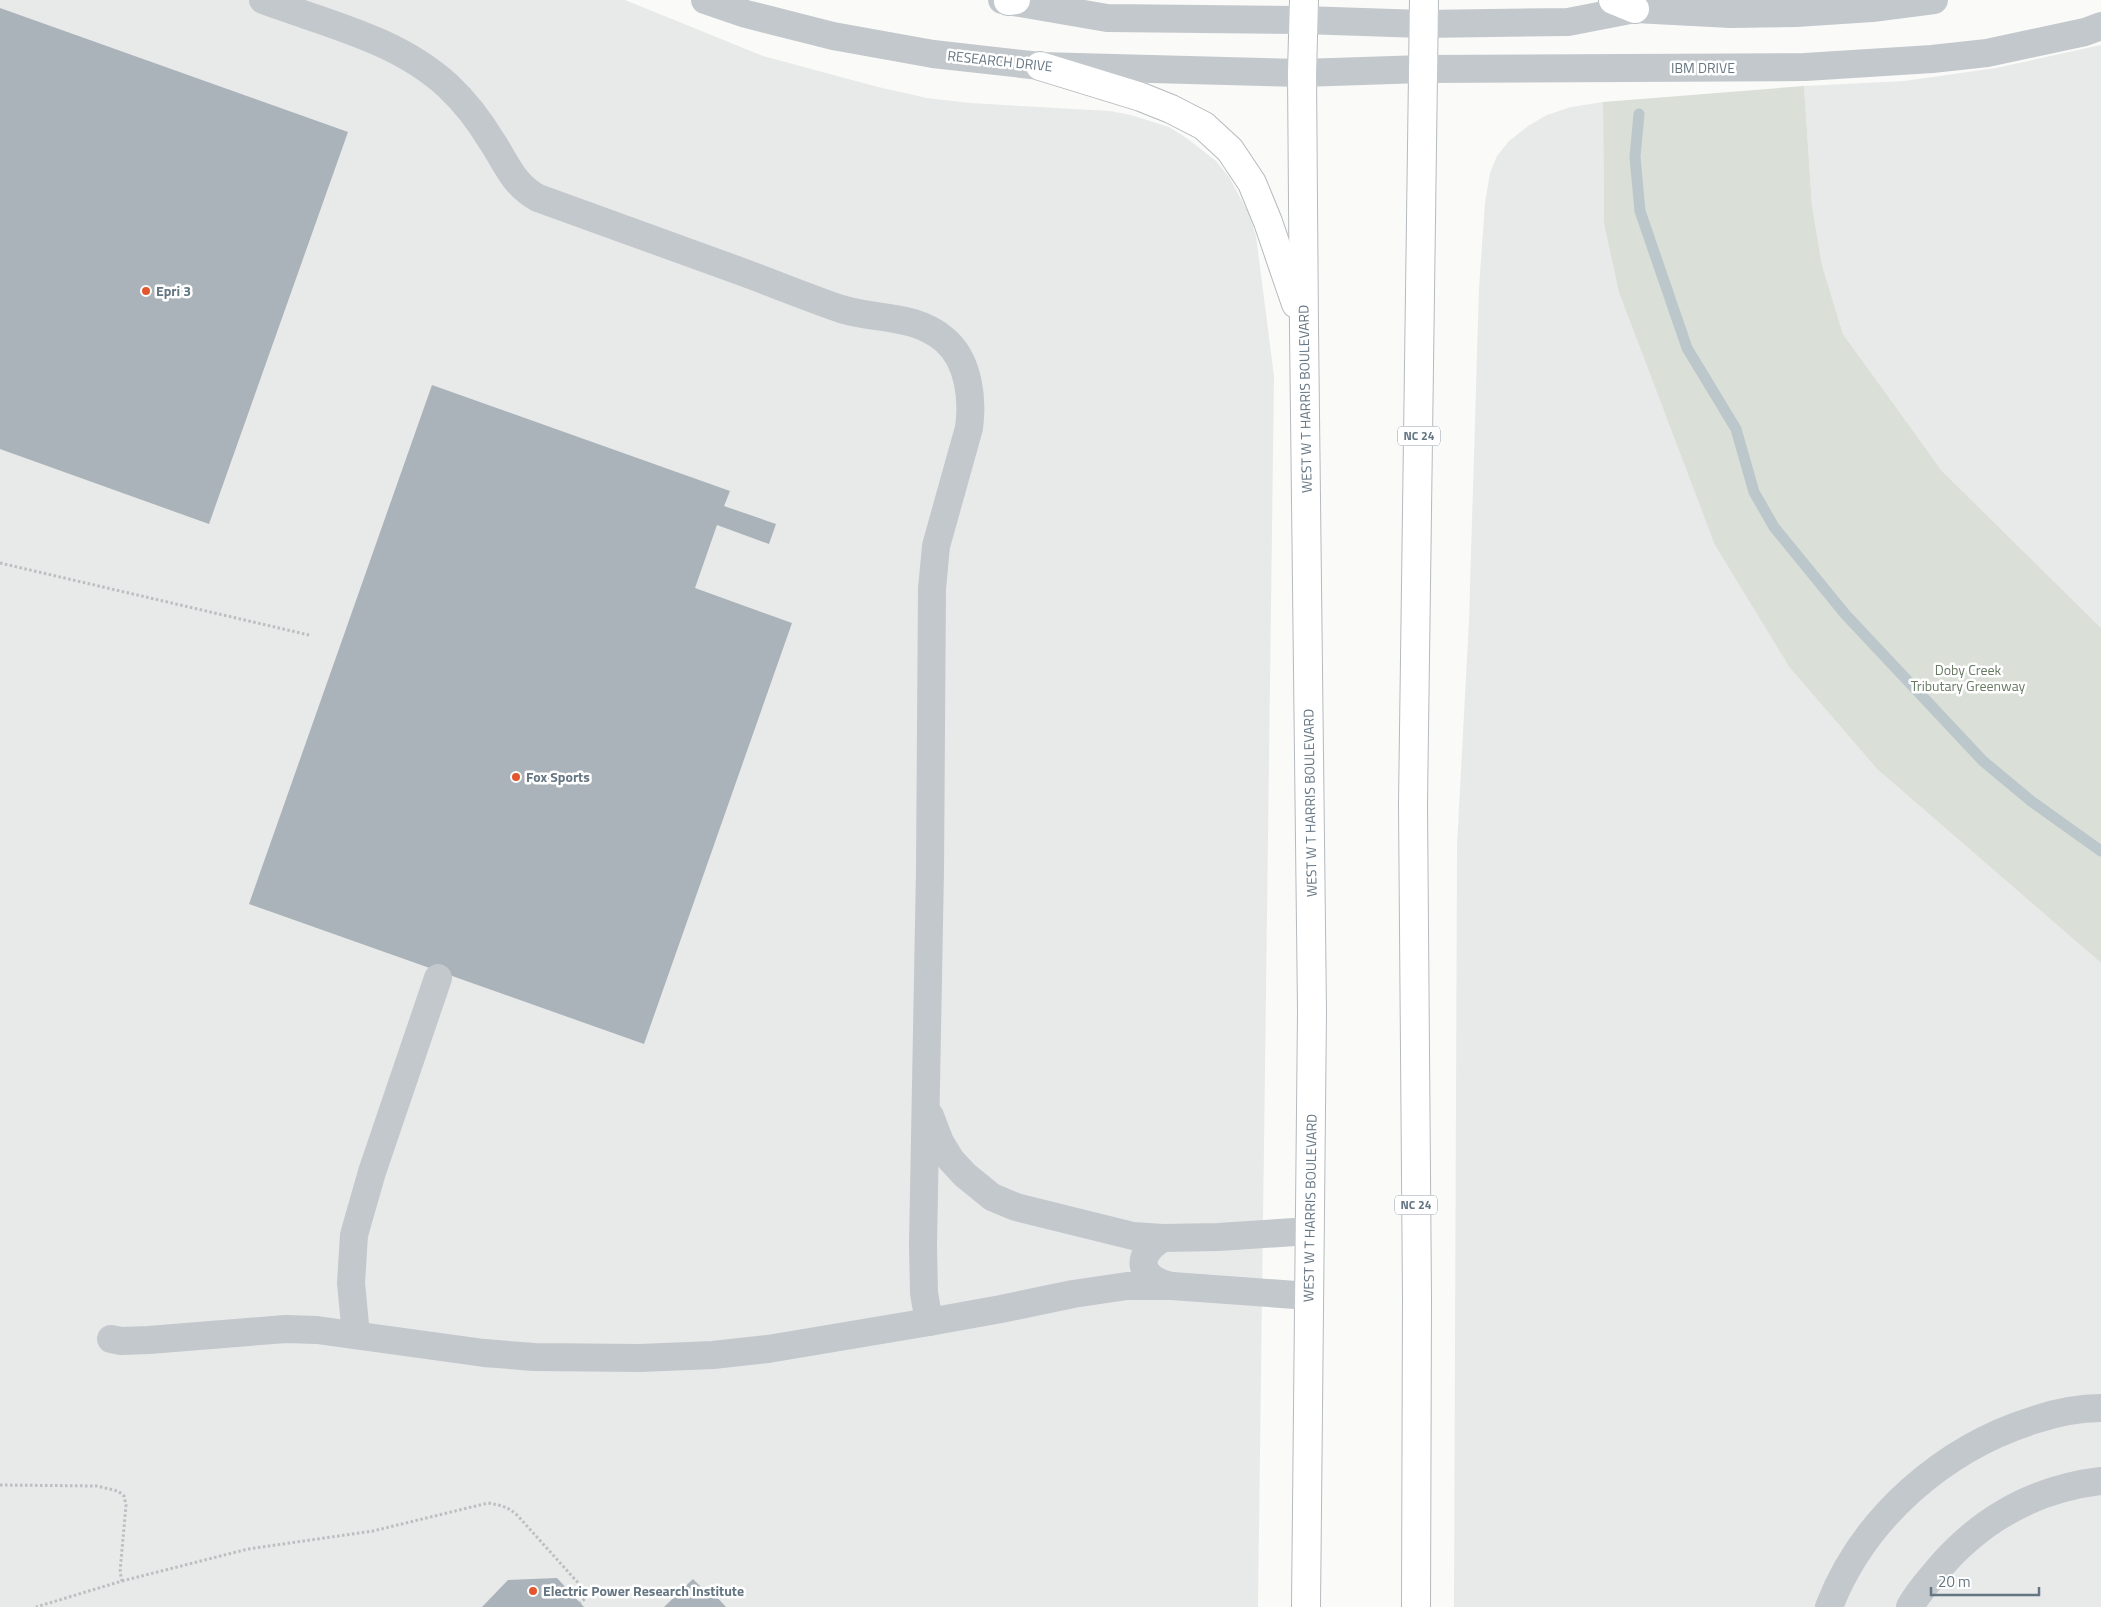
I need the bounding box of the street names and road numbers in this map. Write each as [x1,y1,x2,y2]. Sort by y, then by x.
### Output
street label: RESEARCH DRIVE [946,45,1054,76]
street label: IBM DRIVE [1671,57,1735,78]
street label: WEST W T HARRIS BOULEVARD [1292,305,1317,493]
road number: NC 24 [1398,426,1440,446]
street label: WEST W T HARRIS BOULEVARD [1297,709,1322,897]
street label: WEST W T HARRIS BOULEVARD [1297,1114,1322,1302]
road number: NC 24 [1395,1196,1437,1214]

